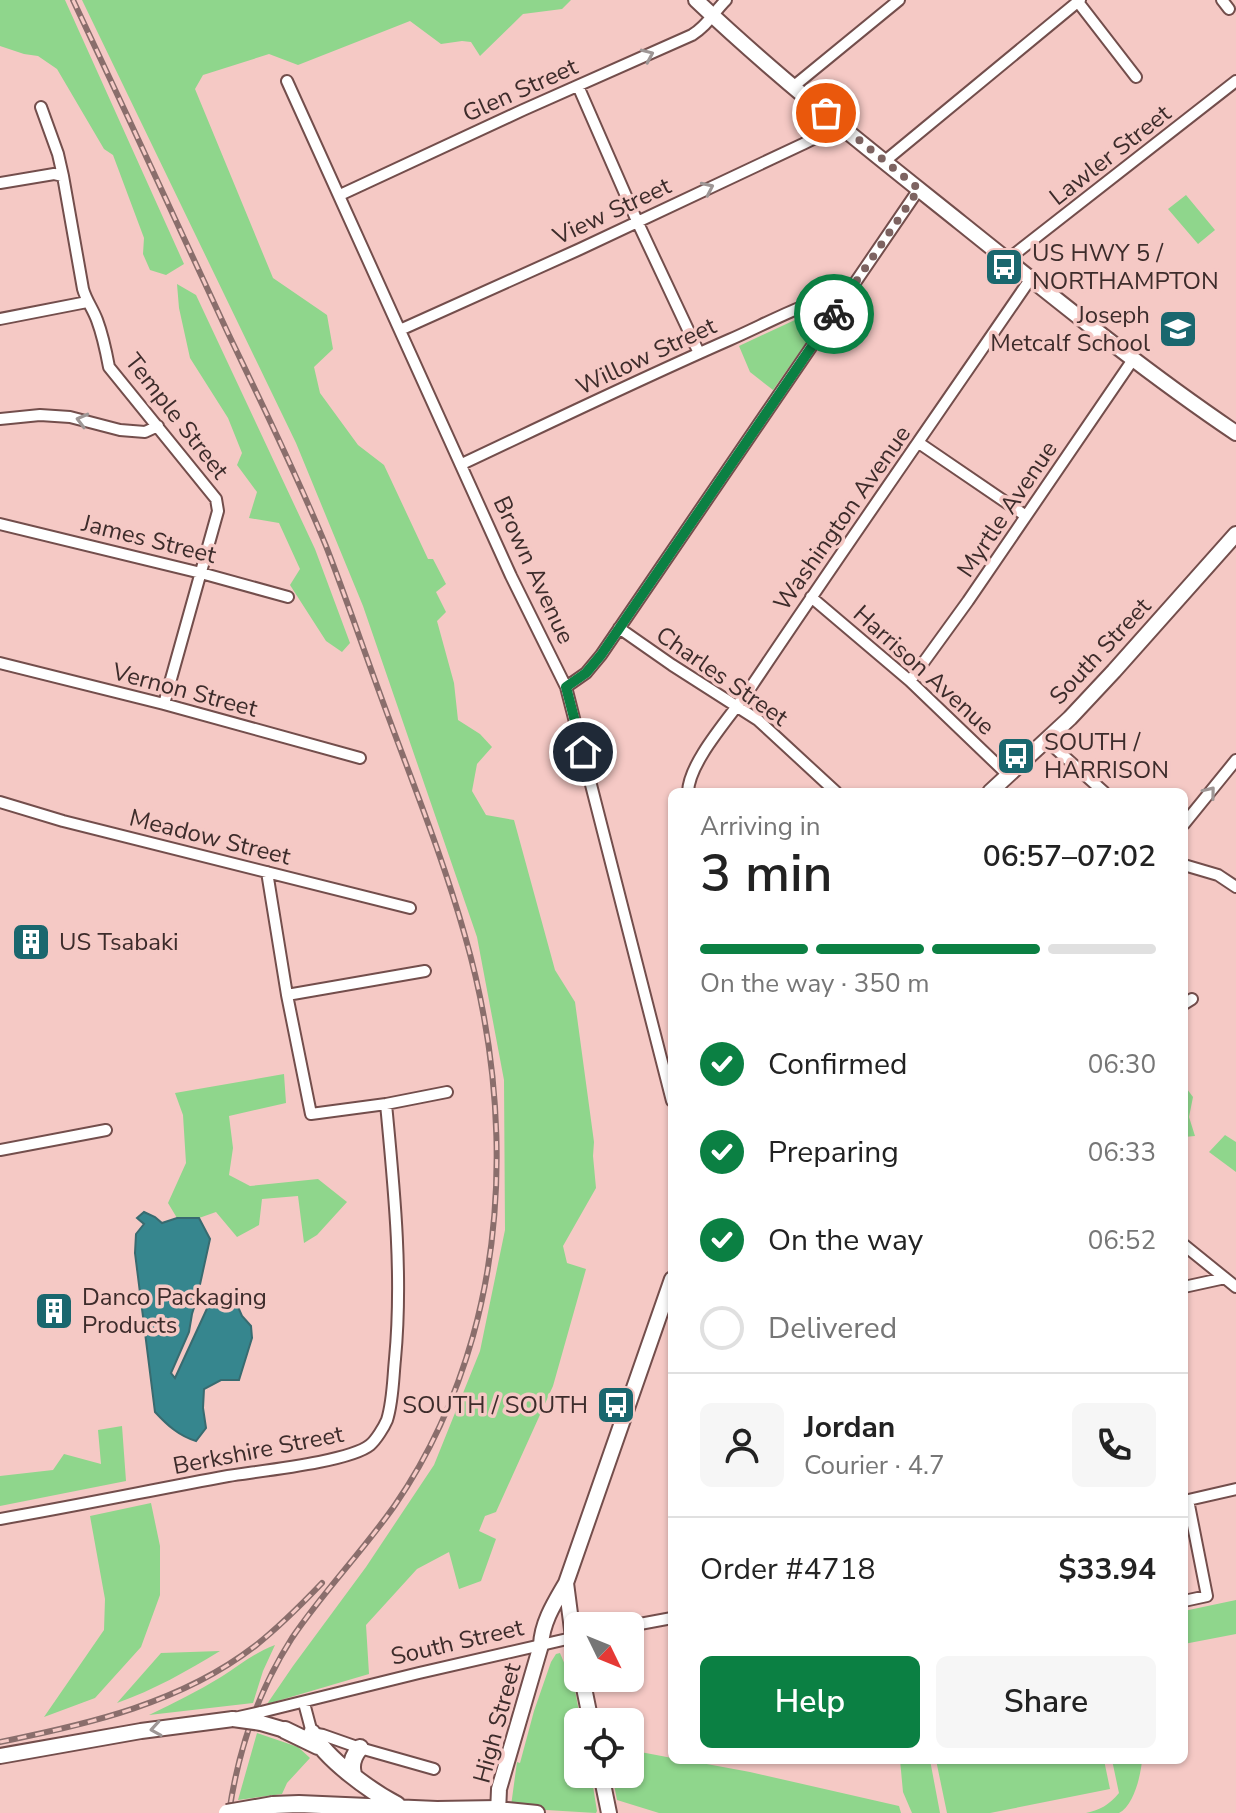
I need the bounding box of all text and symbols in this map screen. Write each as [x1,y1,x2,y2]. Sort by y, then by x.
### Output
one-way arrow [640,48,654,64]
street label: Glen Street [458,50,583,130]
pin [792,79,860,147]
icon: bag [804,91,848,135]
street label: Lawler Street [1043,97,1178,212]
street label: View Street [547,170,677,253]
one-way arrow [700,182,714,198]
place label: US HWY 5 / NORTHAMPTON [1032,237,1219,297]
bus stop icon: US HWY 5 / NORTHAMPTON [983,246,1025,288]
courier [794,274,874,354]
icon: bike [812,292,856,336]
place label: Joseph Metcalf School [990,299,1150,359]
school or university icon: Joseph Metcalf School [1157,308,1199,350]
street label: Willow Street [571,309,722,402]
street label: Temple Street [118,347,237,486]
one-way arrow [76,413,90,429]
street label: Washington Avenue [766,419,918,617]
street label: Myrtle Avenue [950,435,1064,583]
street label: Brown Avenue [486,491,582,649]
street label: James Street [78,507,220,571]
street label: South Street [1042,590,1158,711]
street label: Harrison Avenue [846,598,1002,742]
street label: Charles Street [650,619,795,734]
street label: Vernon Street [108,655,262,725]
pin [549,718,617,786]
place label: SOUTH / HARRISON [1044,726,1169,786]
icon: home [561,730,605,774]
bus stop icon: SOUTH / HARRISON [995,735,1037,777]
one-way arrow [1201,786,1215,801]
street label: Meadow Street [126,802,295,873]
text: Arriving in [700,809,821,844]
text: 06:57–07:02 [983,836,1156,877]
text: 3 min [700,838,833,909]
building icon: US Tsabaki [10,921,52,963]
place label: US Tsabaki [59,926,179,958]
text: On the way · 350 m [700,966,929,1001]
icon: check [700,1042,744,1086]
text: Confirmed [768,1044,908,1085]
text: 06:30 [1088,1047,1156,1082]
icon: check [700,1130,744,1174]
text: Preparing [768,1132,899,1173]
text: 06:33 [1088,1135,1156,1170]
icon: check [700,1218,744,1262]
text: On the way [768,1220,923,1261]
text: 06:52 [1088,1223,1156,1258]
place label: Danco Packaging Products [82,1281,267,1341]
building icon: Danco Packaging Products [33,1290,75,1332]
text: Delivered [768,1308,897,1349]
bus stop icon: SOUTH / SOUTH [595,1384,637,1426]
place label: SOUTH / SOUTH [402,1389,588,1421]
button: person [700,1403,784,1487]
button: phone [1072,1403,1156,1487]
text: Jordan [804,1407,895,1448]
street label: Berkshire Street [170,1418,347,1482]
text: Courier · 4.7 [804,1448,945,1483]
text: Order #4718 [700,1549,875,1590]
text: $33.94 [1059,1549,1156,1590]
street label: South Street [388,1611,527,1673]
north arrow [564,1612,644,1692]
map controls [564,1612,644,1788]
button: Help [700,1656,920,1748]
button: Share [936,1656,1156,1748]
street label: High Street [466,1659,529,1787]
button: locate [564,1708,644,1788]
one-way arrow [149,1720,163,1737]

